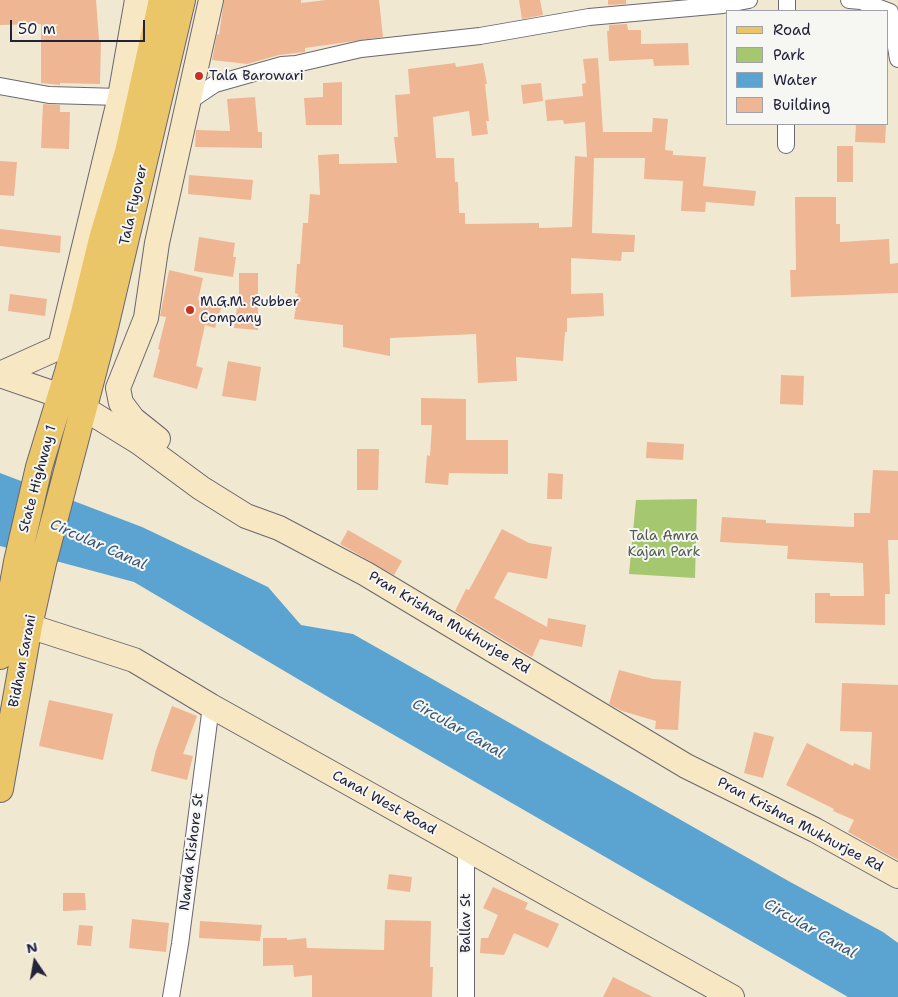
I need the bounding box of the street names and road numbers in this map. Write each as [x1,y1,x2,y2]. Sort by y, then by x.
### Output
street label: Tala Flyover [117,163,151,247]
street label: State Highway 1 [16,424,60,534]
street label: Pran Krishna Mukhurjee Rd [365,568,533,678]
street label: Bidhan Sarani [6,613,40,709]
street label: Canal West Road [329,767,439,839]
street label: Pran Krishna Mukhurjee Rd [714,774,886,876]
street label: Nanda Kishore St [176,792,208,912]
street label: Ballav St [458,893,474,953]

